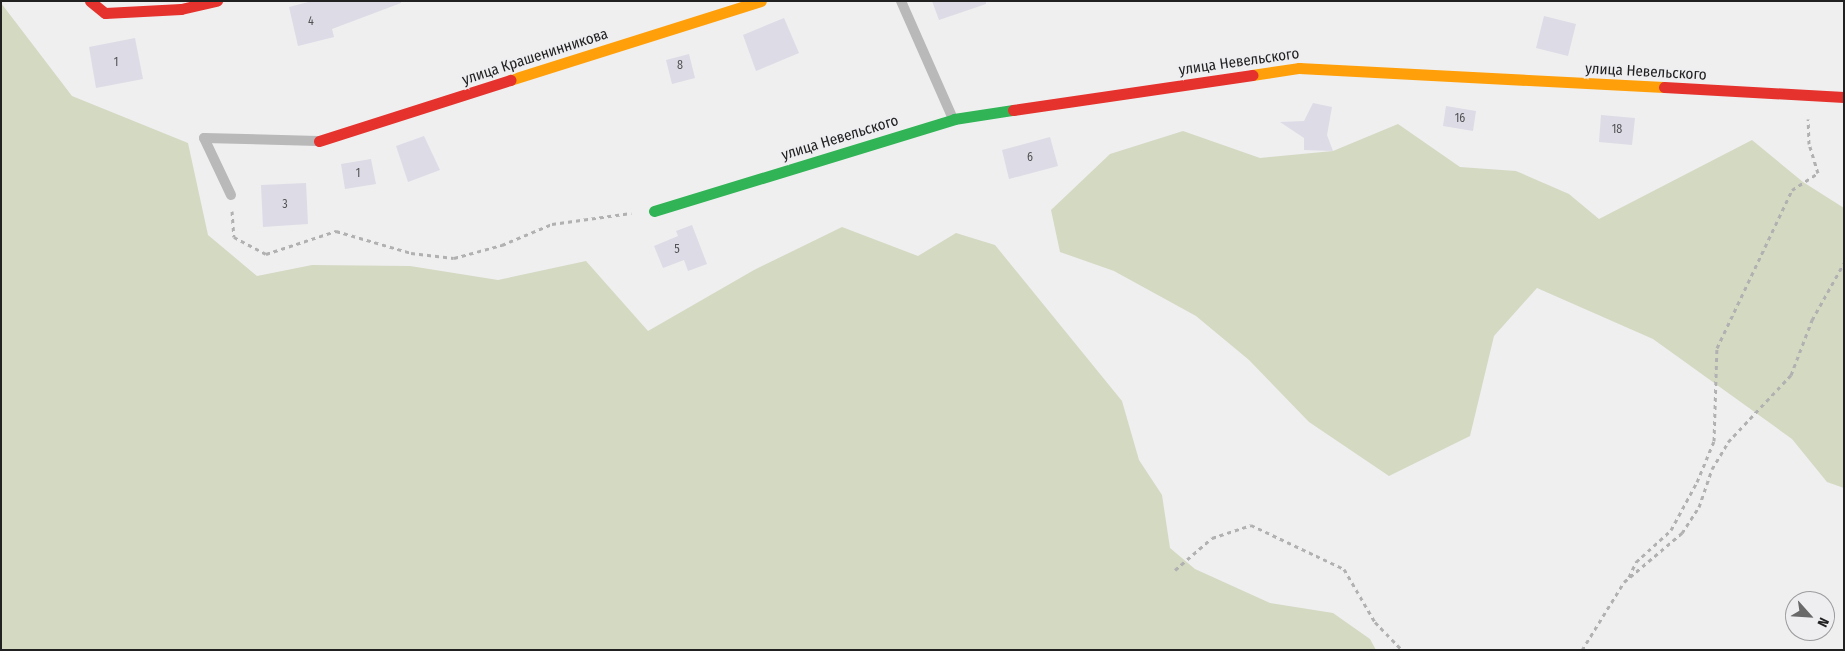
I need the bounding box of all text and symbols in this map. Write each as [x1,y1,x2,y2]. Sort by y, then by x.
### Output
house number: 4 [308,15,314,29]
street label: улица Крашенинникова [460,25,610,89]
street label: улица Невельского [1178,45,1300,79]
house number: 1 [114,56,118,70]
house number: 8 [677,59,683,73]
street label: улица Невельского [1585,60,1707,84]
street label: улица Невельского [779,112,901,164]
house number: 16 [1455,112,1465,126]
house number: 18 [1612,123,1622,137]
house number: 6 [1027,151,1033,165]
house number: 1 [356,167,360,181]
house number: 3 [282,198,288,212]
house number: 5 [674,243,680,257]
north arrow [1785,591,1835,641]
text: N [1814,615,1833,630]

